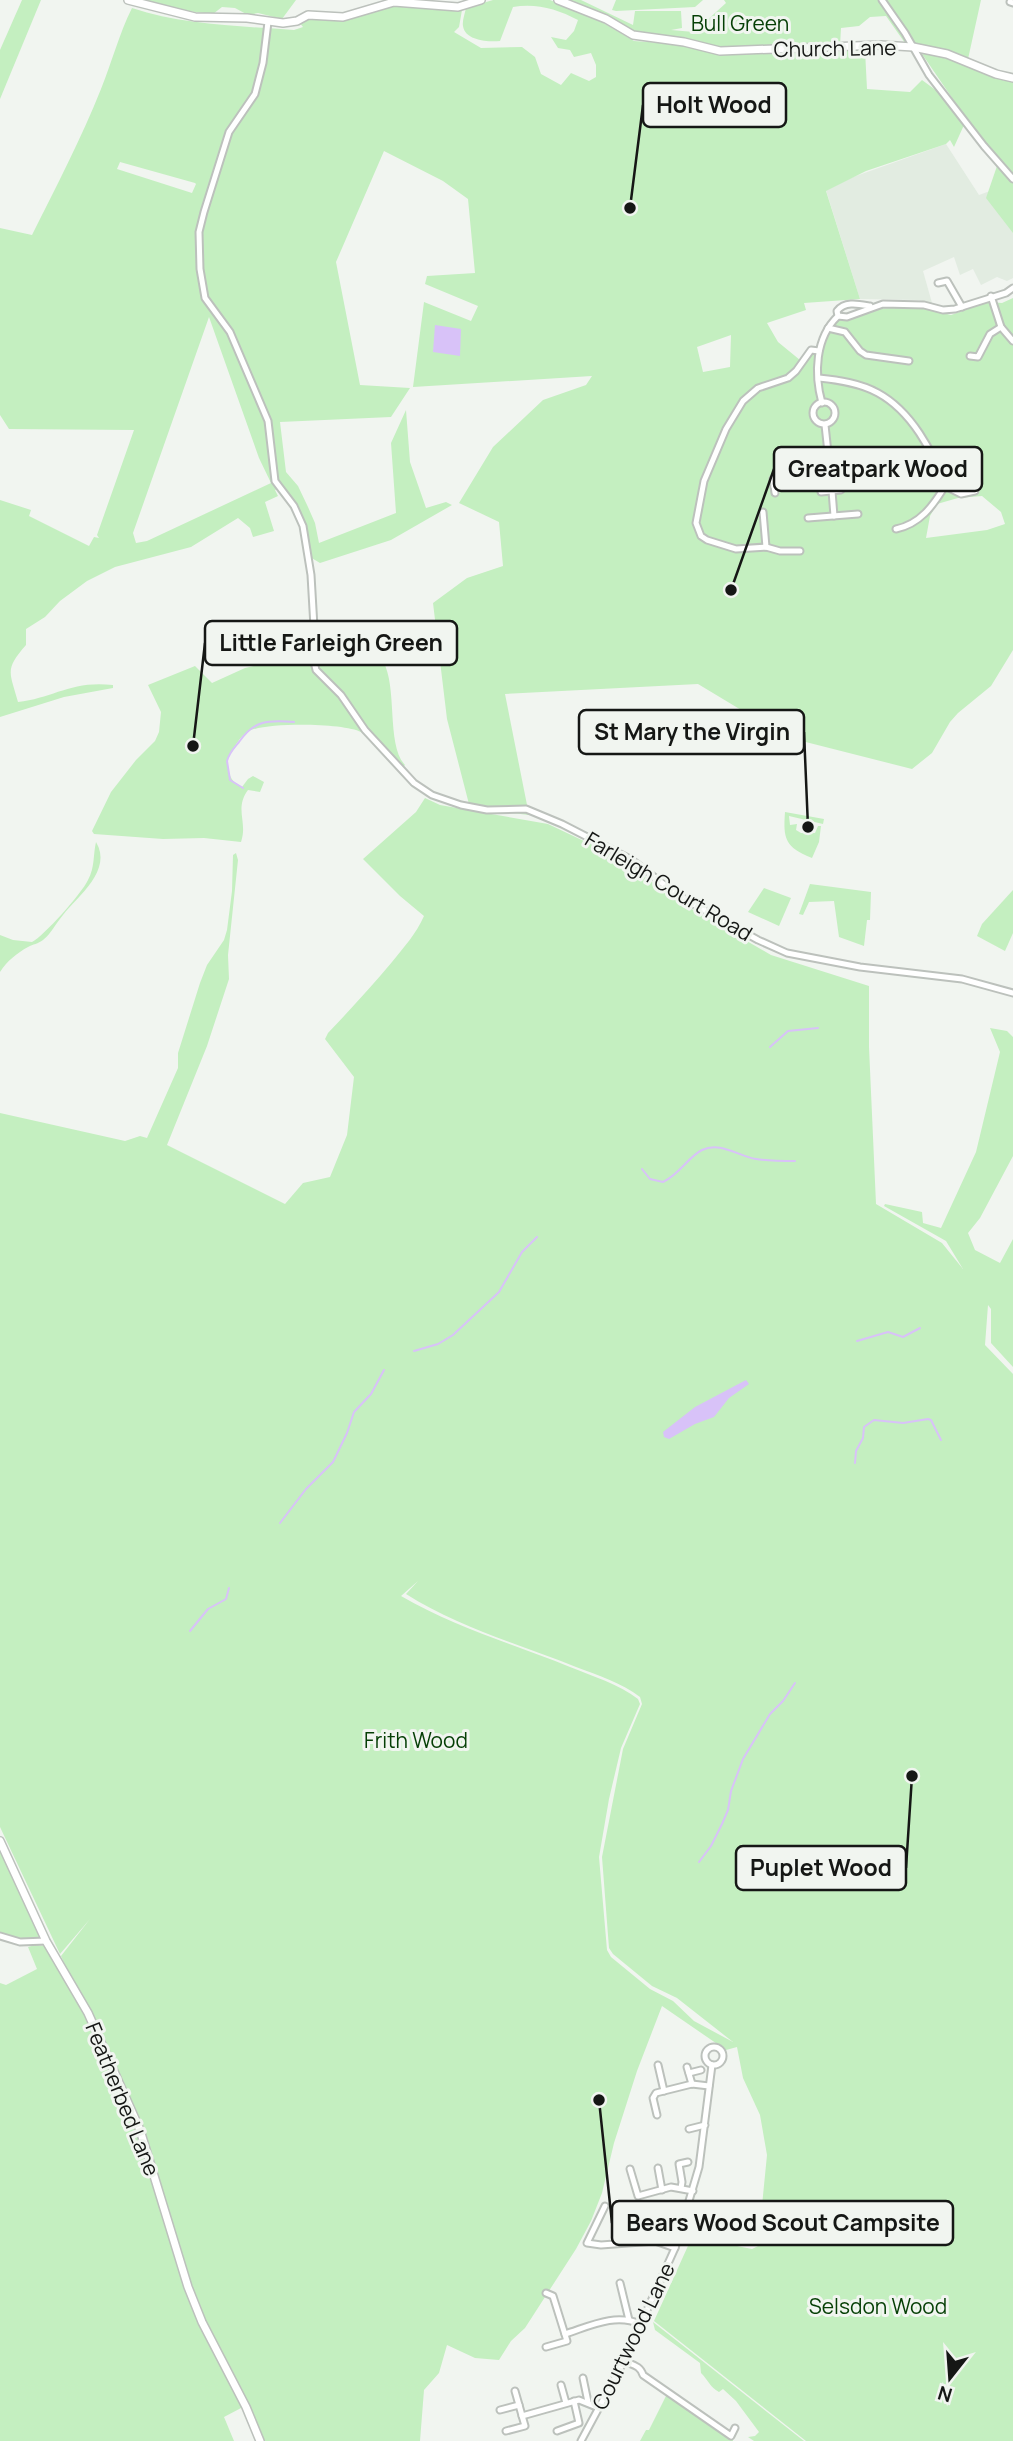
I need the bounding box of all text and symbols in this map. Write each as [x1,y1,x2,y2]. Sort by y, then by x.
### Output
park label: Bull Green [691,9,789,37]
street label: Church Lane [773,33,897,63]
callout: Holt Wood [643,83,786,127]
text: Holt Wood [656,88,772,120]
callout: Greatpark Wood [774,447,982,491]
text: Greatpark Wood [788,452,968,484]
callout: Little Farleigh Green [205,621,457,665]
text: Little Farleigh Green [219,626,443,658]
callout: St Mary the Virgin [579,710,804,754]
text: St Mary the Virgin [594,715,790,747]
street label: Farleigh Court Road [580,825,758,947]
park label: Frith Wood [364,1726,468,1754]
callout: Puplet Wood [736,1846,906,1890]
text: Puplet Wood [750,1851,892,1883]
street label: Featherbed Lane [79,2018,167,2180]
callout: Bears Wood Scout Campsite [612,2201,953,2245]
text: Bears Wood Scout Campsite [626,2206,940,2238]
street label: Courtwood Lane [585,2258,681,2414]
park label: Selsdon Wood [809,2292,947,2320]
north arrow [915,2343,985,2413]
text: N [935,2380,955,2409]

